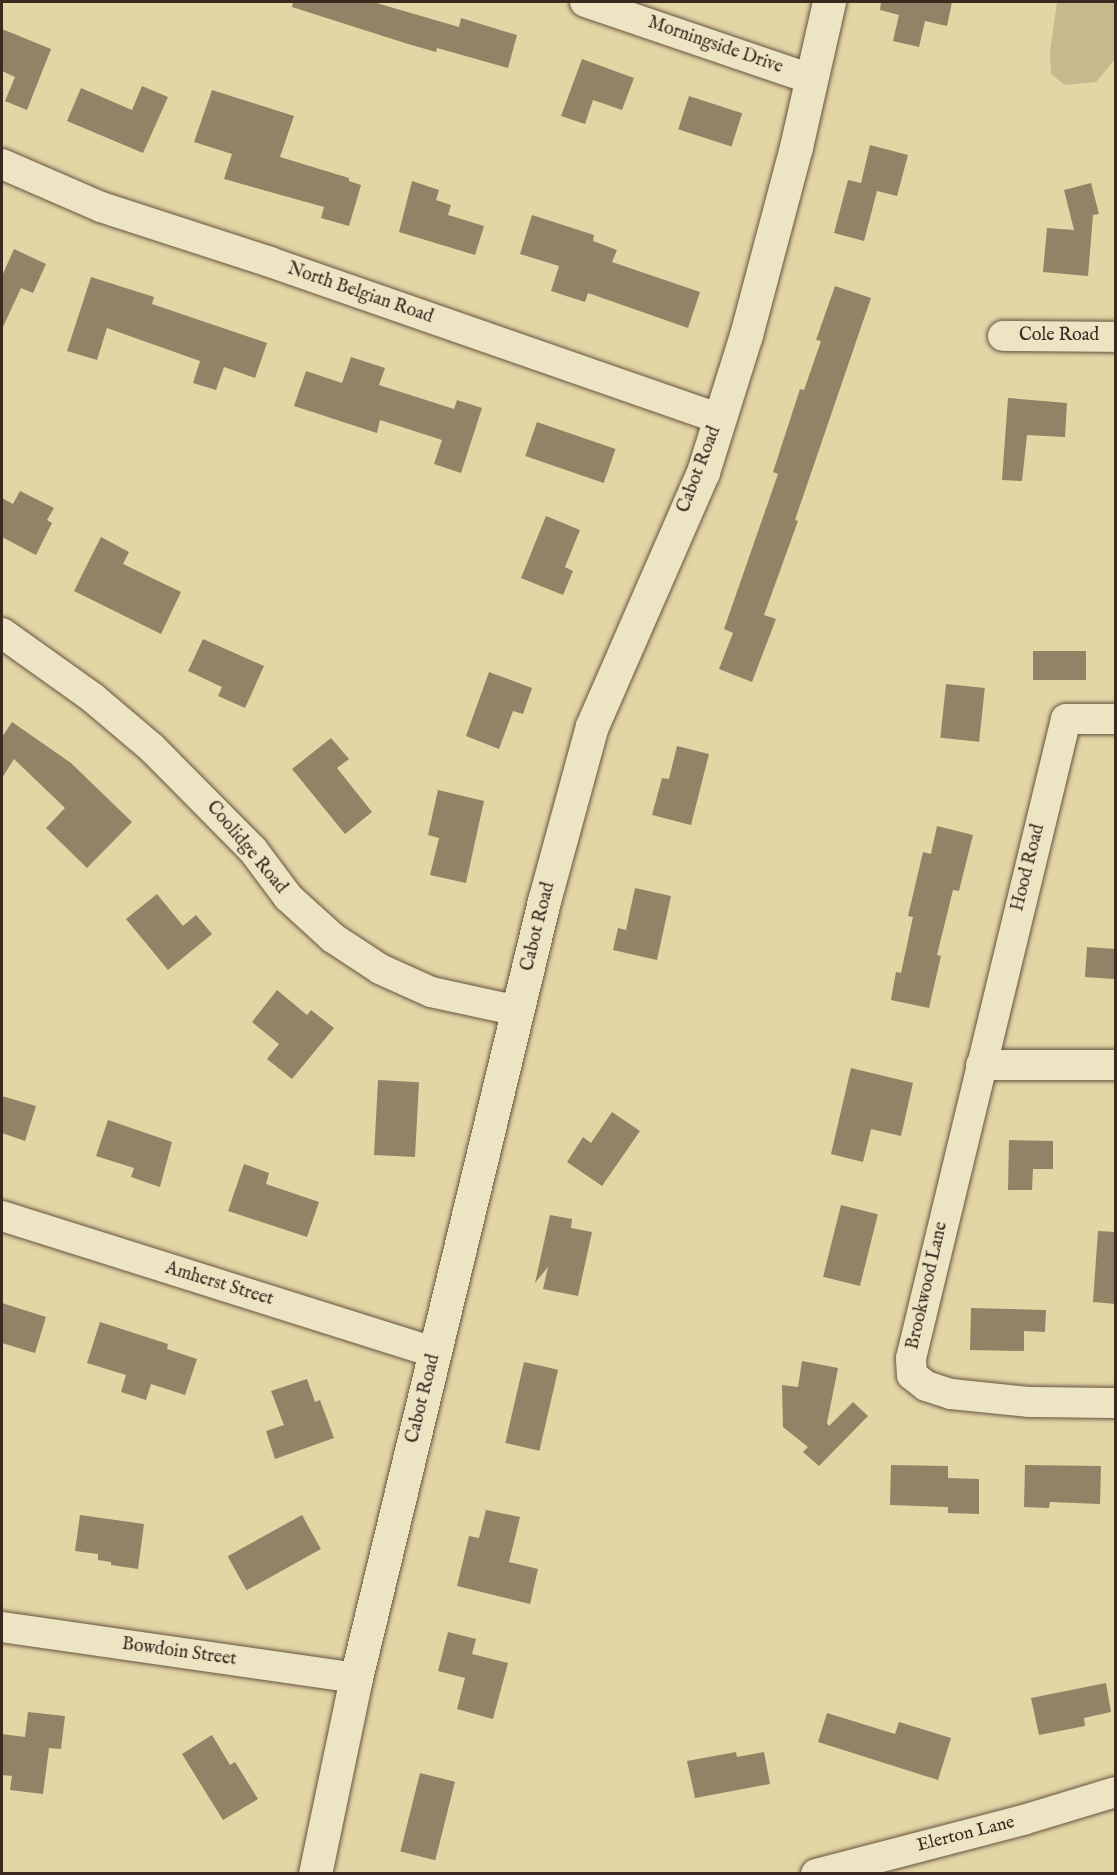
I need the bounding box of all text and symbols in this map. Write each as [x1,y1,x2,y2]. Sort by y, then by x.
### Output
street label: Morningside Drive [645,13,785,79]
street label: North Belgian Road [284,259,436,329]
street label: Cole Road [1019,325,1099,347]
street label: Cabot Road [674,424,726,516]
street label: Coolidge Road [201,797,291,899]
street label: Hood Road [1008,822,1050,914]
street label: Cabot Road [518,880,560,974]
street label: Brookwood Lane [903,1220,953,1352]
street label: Amherst Street [162,1258,276,1312]
street label: Cabot Road [403,1352,445,1446]
street label: Bowdoin Street [120,1634,238,1672]
street label: Elerton Lane [915,1812,1017,1858]

